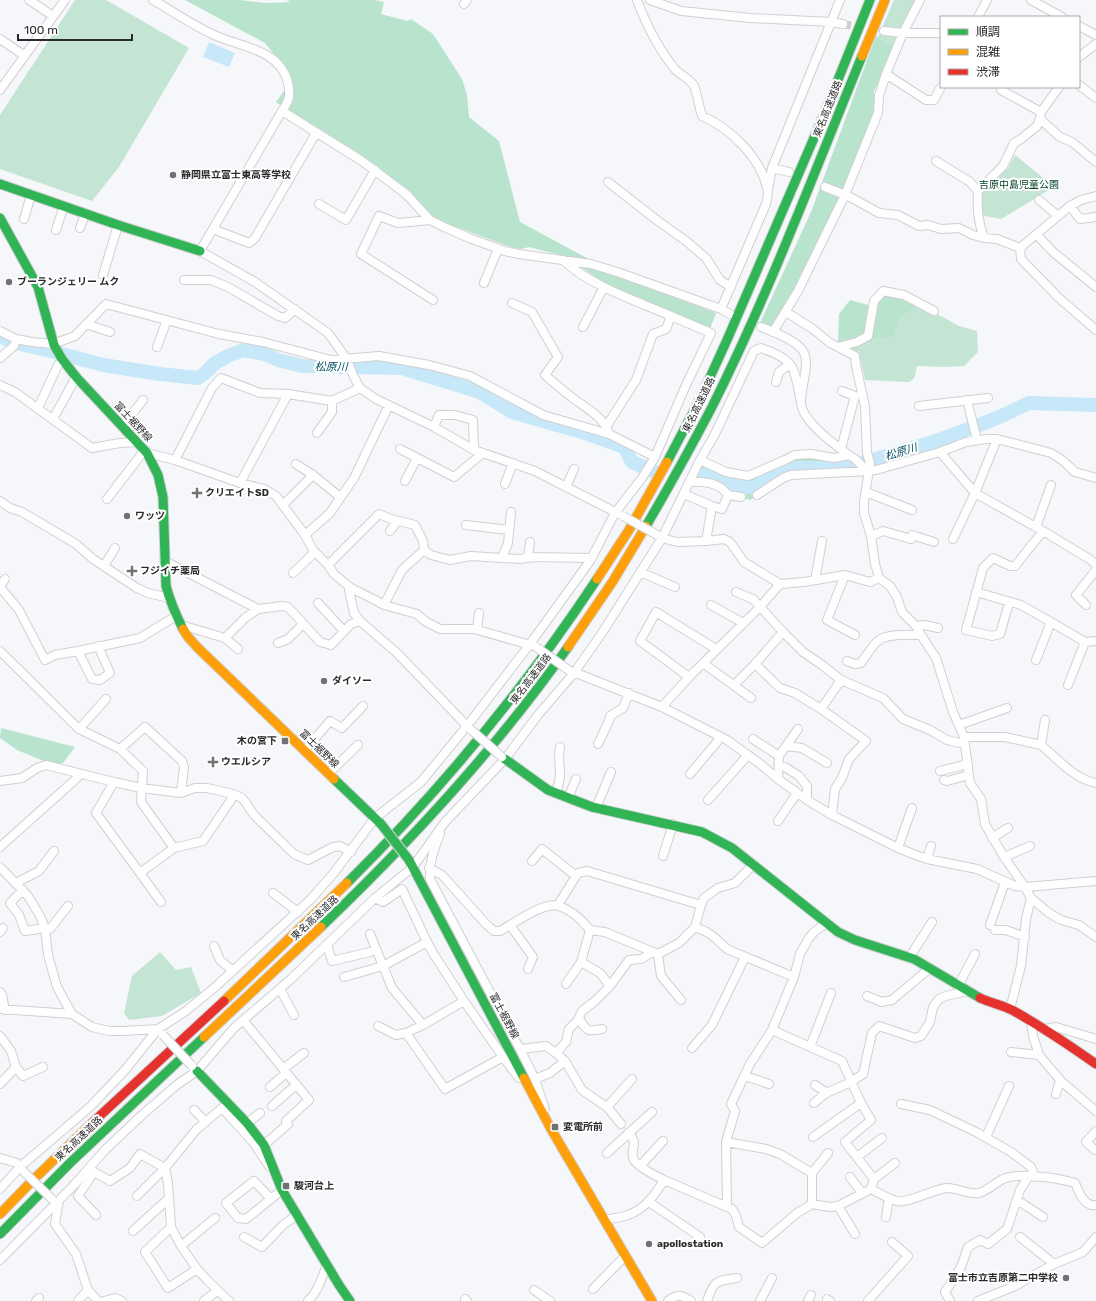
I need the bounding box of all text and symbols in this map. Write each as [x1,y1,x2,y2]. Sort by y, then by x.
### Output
scale bar [18,16,132,42]
legend [940,16,1080,88]
text: 100 m [24,23,58,37]
text: 順調 [976,25,1000,39]
text: 混雑 [976,45,1000,59]
text: 渋滞 [976,65,1000,79]
street label: 東名高速道路 [811,79,845,139]
place label: 静岡県立富士東高等学校 [181,169,291,181]
marker: 静岡県立富士東高等学校 [168,170,178,180]
park label: 吉原中島児童公園 [979,179,1059,191]
place label: ブーランジェリー ムク [17,276,119,288]
marker: ブーランジェリー ムク [4,277,14,287]
water label: 松原川 [314,360,349,374]
street label: 東名高速道路 [680,375,718,435]
street label: 富士裾野線 [112,400,154,444]
water label: 松原川 [883,441,920,463]
place label: クリエイトSD [205,487,269,499]
marker: クリエイトSD [192,488,202,498]
place label: ワッツ [135,510,165,522]
marker: ワッツ [122,511,132,521]
place label: フジイチ薬局 [140,565,200,577]
marker: フジイチ薬局 [127,566,137,576]
street label: 東名高速道路 [508,651,554,707]
place label: ダイソー [332,675,372,687]
marker: ダイソー [319,676,329,686]
street label: 富士裾野線 [297,727,341,771]
place label: 木の宮下 [236,735,277,747]
marker: 木の宮下 [280,736,290,746]
place label: ウエルシア [221,756,271,768]
marker: ウエルシア [208,757,218,767]
street label: 東名高速道路 [289,893,341,943]
street label: 富士裾野線 [487,991,521,1041]
street label: 東名高速道路 [53,1114,105,1164]
place label: 変電所前 [563,1121,603,1133]
marker: 変電所前 [550,1122,560,1132]
place label: 駿河台上 [293,1180,334,1192]
marker: 駿河台上 [281,1181,291,1191]
place label: apollostation [657,1238,723,1250]
marker: apollostation [644,1239,654,1249]
place label: 富士市立吉原第二中学校 [948,1272,1058,1284]
marker: 富士市立吉原第二中学校 [1061,1273,1071,1283]

